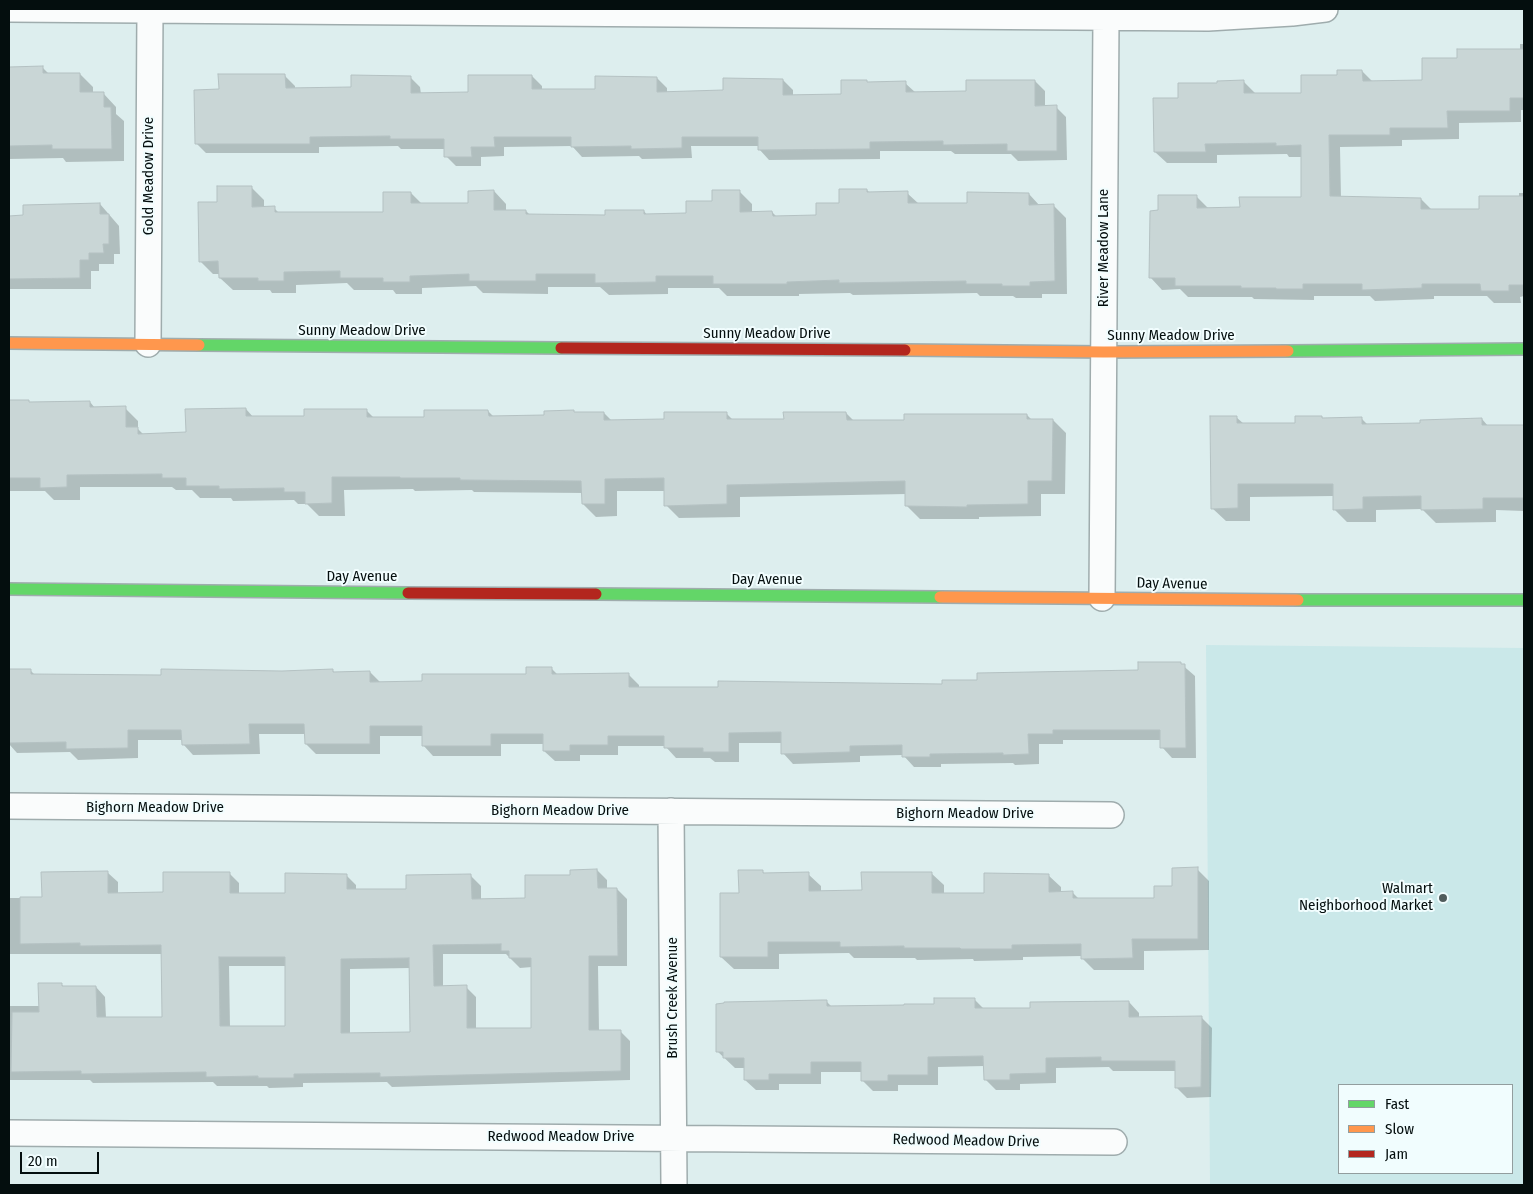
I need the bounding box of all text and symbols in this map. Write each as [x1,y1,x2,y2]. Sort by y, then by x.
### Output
street label: Gold Meadow Drive [140,117,158,235]
street label: River Meadow Lane [1095,189,1113,307]
street label: Sunny Meadow Drive [298,322,426,340]
street label: Sunny Meadow Drive [703,325,831,343]
street label: Sunny Meadow Drive [1107,327,1235,345]
street label: Day Avenue [327,568,397,586]
street label: Day Avenue [732,571,802,589]
street label: Day Avenue [1136,574,1208,594]
street label: Bighorn Meadow Drive [86,799,224,817]
street label: Bighorn Meadow Drive [491,802,629,820]
street label: Bighorn Meadow Drive [896,805,1034,823]
place label: Walmart Neighborhood Market [1299,880,1433,915]
marker: Walmart Neighborhood Market [1437,892,1449,904]
street label: Brush Creek Avenue [664,937,682,1059]
legend [1338,1084,1513,1174]
text: Fast [1385,1095,1409,1113]
text: Slow [1385,1120,1414,1138]
street label: Redwood Meadow Drive [488,1128,634,1146]
street label: Redwood Meadow Drive [892,1131,1040,1151]
scale bar [22,1142,101,1174]
text: Jam [1385,1145,1408,1163]
text: 20 m [28,1152,58,1170]

